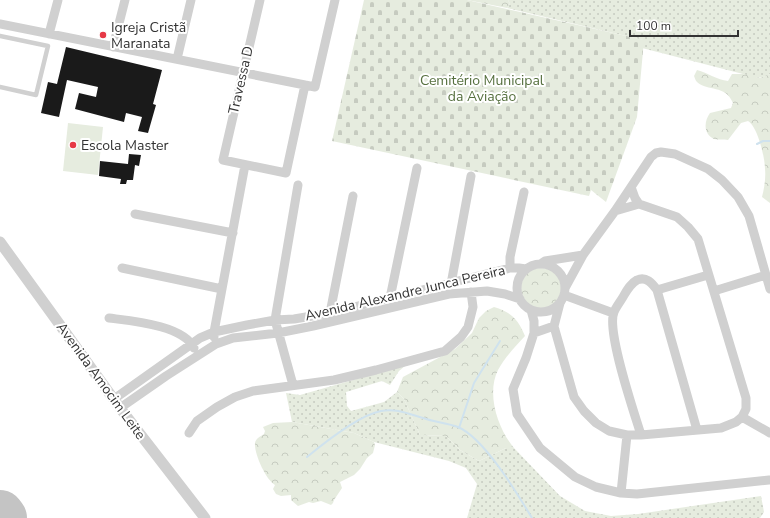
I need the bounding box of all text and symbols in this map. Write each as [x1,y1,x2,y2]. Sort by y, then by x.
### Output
scale bar [630,12,738,38]
place label: Igreja Cristã Maranata [111,18,186,53]
text: 100 m [636,18,671,34]
marker: Igreja Cristã Maranata [98,30,108,40]
street label: Travessa D [224,44,258,116]
park label: Cemitério Municipal da Aviação [420,71,545,106]
place label: Escola Master [81,136,168,155]
marker: Escola Master [68,140,78,150]
street label: Avenida Alexandre Junca Pereira [303,261,507,325]
street label: Avenida Amocim Leite [52,319,150,443]

